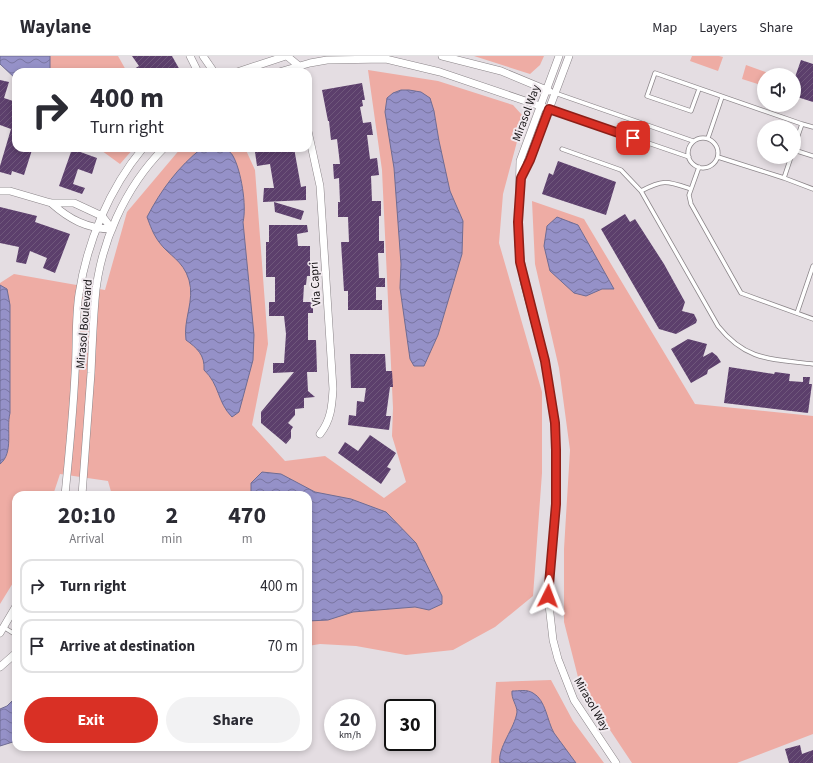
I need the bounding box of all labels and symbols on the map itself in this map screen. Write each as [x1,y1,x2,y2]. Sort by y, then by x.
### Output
street label: Mirasol Way [508,82,545,144]
pin [616,121,650,155]
street label: Via Capri [305,261,326,307]
street label: Mirasol Boulevard [72,279,97,370]
position arrow [527,575,569,617]
street label: Mirasol Way [569,674,614,735]
speed limit sign: 30 [384,699,436,751]

